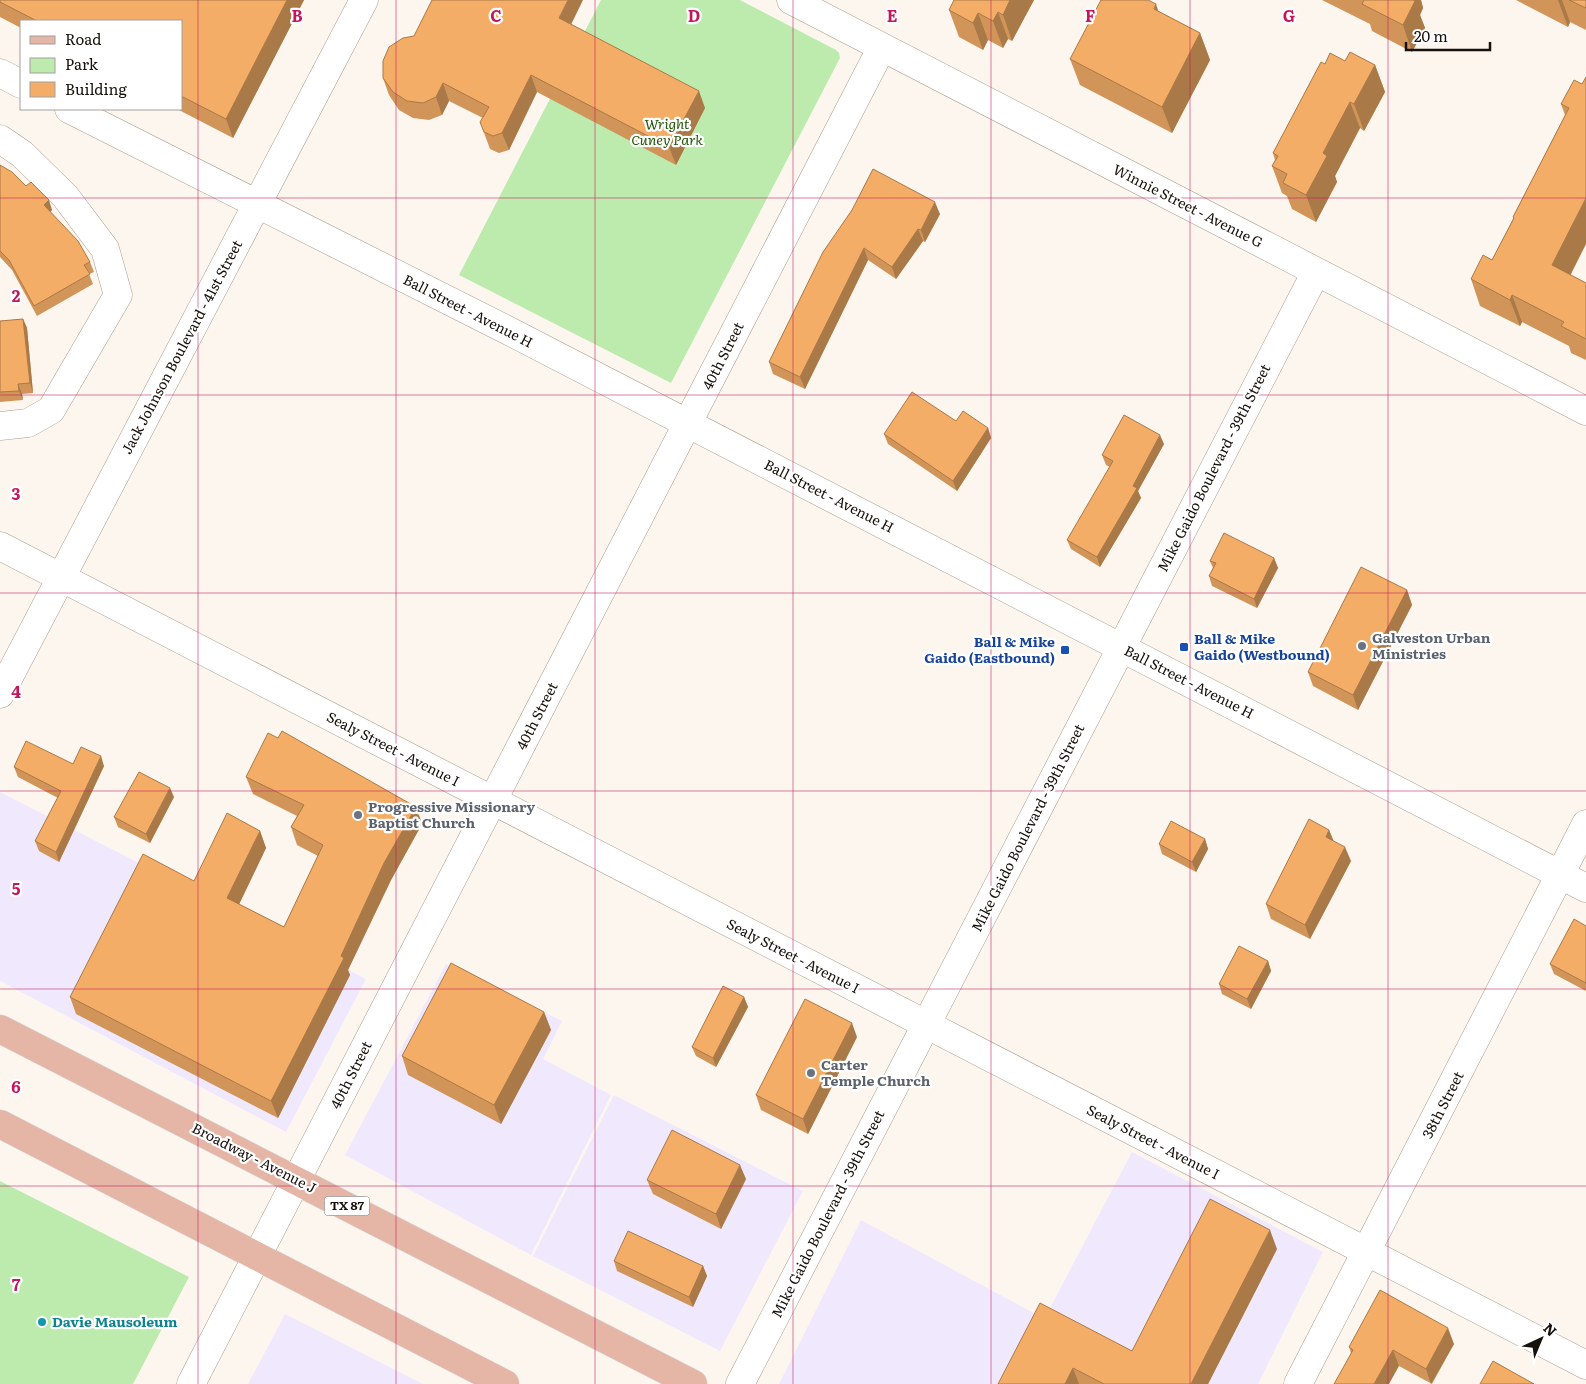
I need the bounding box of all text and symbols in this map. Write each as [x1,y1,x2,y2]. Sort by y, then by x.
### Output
text: B [291,3,303,27]
text: C [490,3,502,27]
text: D [688,3,700,27]
text: E [887,3,898,27]
text: F [1085,3,1095,27]
text: G [1283,3,1295,27]
legend [20,20,182,110]
scale bar [1406,20,1490,52]
text: 20 m [1414,24,1448,47]
text: Road [65,27,101,50]
text: Park [65,52,99,75]
text: Building [65,77,127,100]
park label: Wright Cuney Park [631,113,703,149]
street label: Winnie Street - Avenue G [1110,159,1267,252]
street label: Jack Johnson Boulevard - 41st Street [116,236,246,457]
street label: Ball Street - Avenue H [400,269,537,352]
text: 2 [12,283,21,307]
street label: 40th Street [696,318,748,393]
street label: Mike Gaido Boulevard - 39th Street [1152,360,1275,575]
street label: Ball Street - Avenue H [761,454,898,537]
text: 3 [12,481,21,505]
place label: Galveston Urban Ministries [1372,627,1491,663]
place label: Ball & Mike Gaido (Westbound) [1194,628,1330,664]
place label: Ball & Mike Gaido (Eastbound) [924,631,1055,667]
street label: Ball Street - Avenue H [1121,640,1258,723]
marker: Galveston Urban Ministries [1356,640,1368,652]
marker: Ball & Mike Gaido (Westbound) [1178,641,1190,653]
marker: Ball & Mike Gaido (Eastbound) [1059,644,1071,656]
street label: 40th Street [510,678,562,753]
text: 4 [11,679,21,703]
street label: Sealy Street - Avenue I [324,706,463,790]
street label: Mike Gaido Boulevard - 39th Street [966,720,1089,935]
place label: Progressive Missionary Baptist Church [368,796,536,832]
marker: Progressive Missionary Baptist Church [352,809,364,821]
text: 5 [12,876,21,900]
street label: Sealy Street - Avenue I [724,913,863,997]
street label: 40th Street [324,1037,376,1112]
place label: Carter Temple Church [821,1054,931,1090]
marker: Carter Temple Church [805,1067,817,1079]
street label: 38th Street [1417,1067,1468,1142]
text: 6 [11,1074,21,1098]
street label: Sealy Street - Avenue I [1084,1099,1223,1183]
street label: Mike Gaido Boulevard - 39th Street [766,1106,889,1321]
street label: Broadway - Avenue J [189,1117,320,1197]
road number: TX 87 [324,1196,370,1216]
text: 7 [12,1272,21,1296]
place label: Davie Mausoleum [52,1311,178,1331]
north arrow [1516,1314,1566,1364]
marker: Davie Mausoleum [36,1316,48,1328]
text: N [1540,1318,1562,1340]

